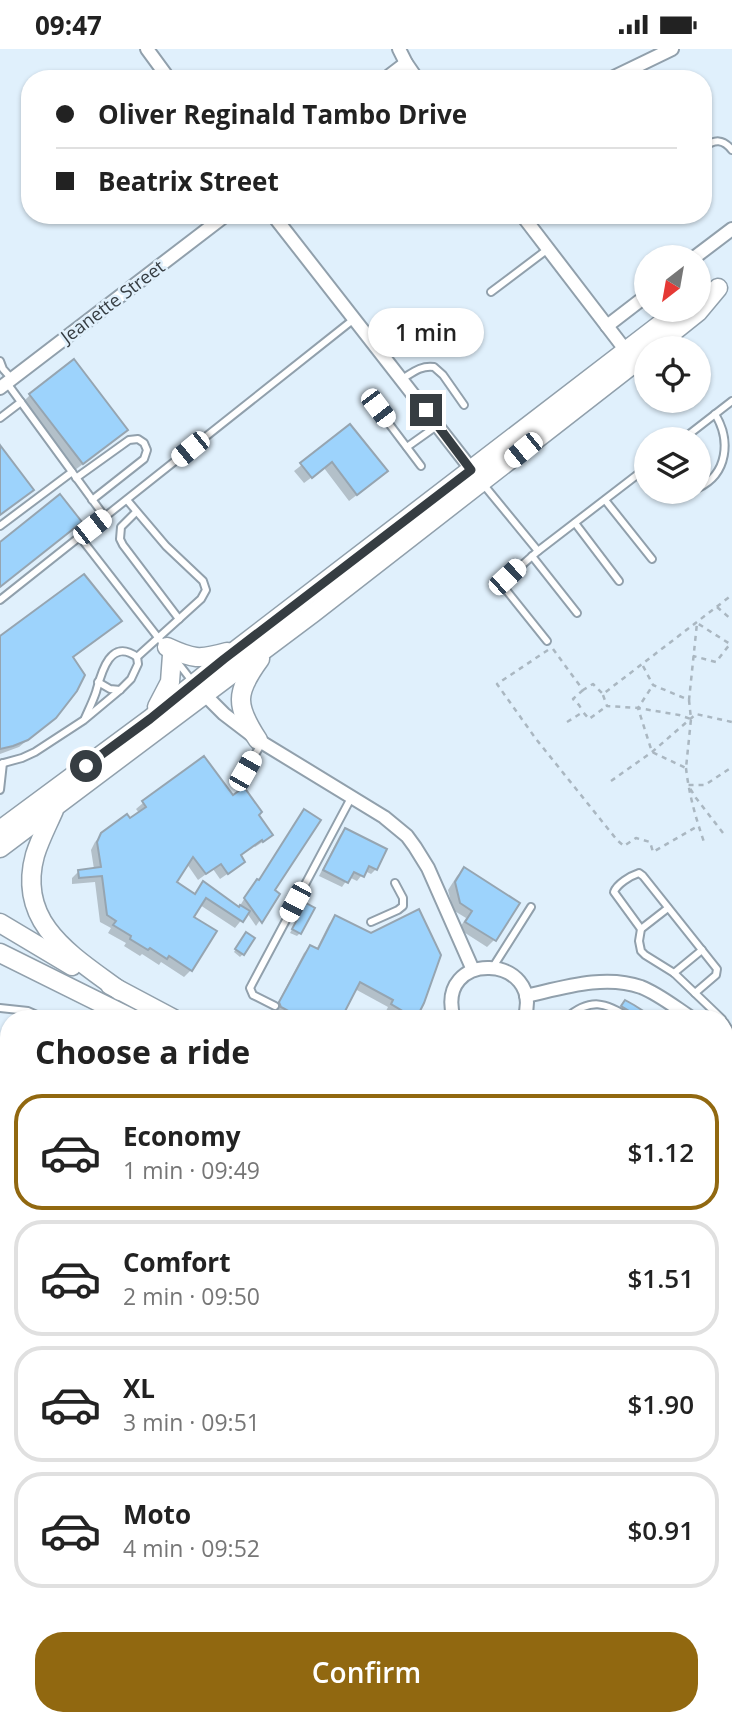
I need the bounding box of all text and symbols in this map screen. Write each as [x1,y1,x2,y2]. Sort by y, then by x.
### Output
text: 09:47 [35,7,102,43]
text: Oliver Reginald Tambo Drive [98,96,467,132]
text: Beatrix Street [98,163,279,199]
north arrow [634,245,710,322]
map controls [634,245,711,504]
street label: Jeanette Street [54,254,169,349]
callout: 1 min [368,309,484,357]
text: 1 min [395,316,457,348]
button: locate [634,336,711,413]
car [357,385,400,431]
route end [410,394,442,426]
button: layers [634,427,711,504]
car [168,428,213,470]
car [501,429,546,471]
car [69,506,116,548]
car [485,555,530,599]
car [226,748,265,794]
route start [70,750,102,782]
car [276,879,315,925]
text: Choose a ride [35,1030,250,1073]
text: Economy [123,1118,241,1154]
icon: car [39,1121,102,1184]
text: $1.12 [627,1134,694,1170]
text: 1 min · 09:49 [123,1154,260,1186]
text: Comfort [123,1244,230,1280]
icon: car [39,1247,102,1310]
text: $1.51 [627,1260,694,1296]
text: 2 min · 09:50 [123,1280,260,1312]
text: XL [123,1370,155,1406]
icon: car [39,1373,102,1436]
text: $1.90 [627,1386,694,1422]
text: 3 min · 09:51 [123,1406,260,1438]
text: Moto [123,1496,191,1532]
icon: car [39,1499,102,1562]
text: $0.91 [627,1512,694,1548]
text: 4 min · 09:52 [123,1532,260,1564]
button: Confirm [35,1632,698,1712]

